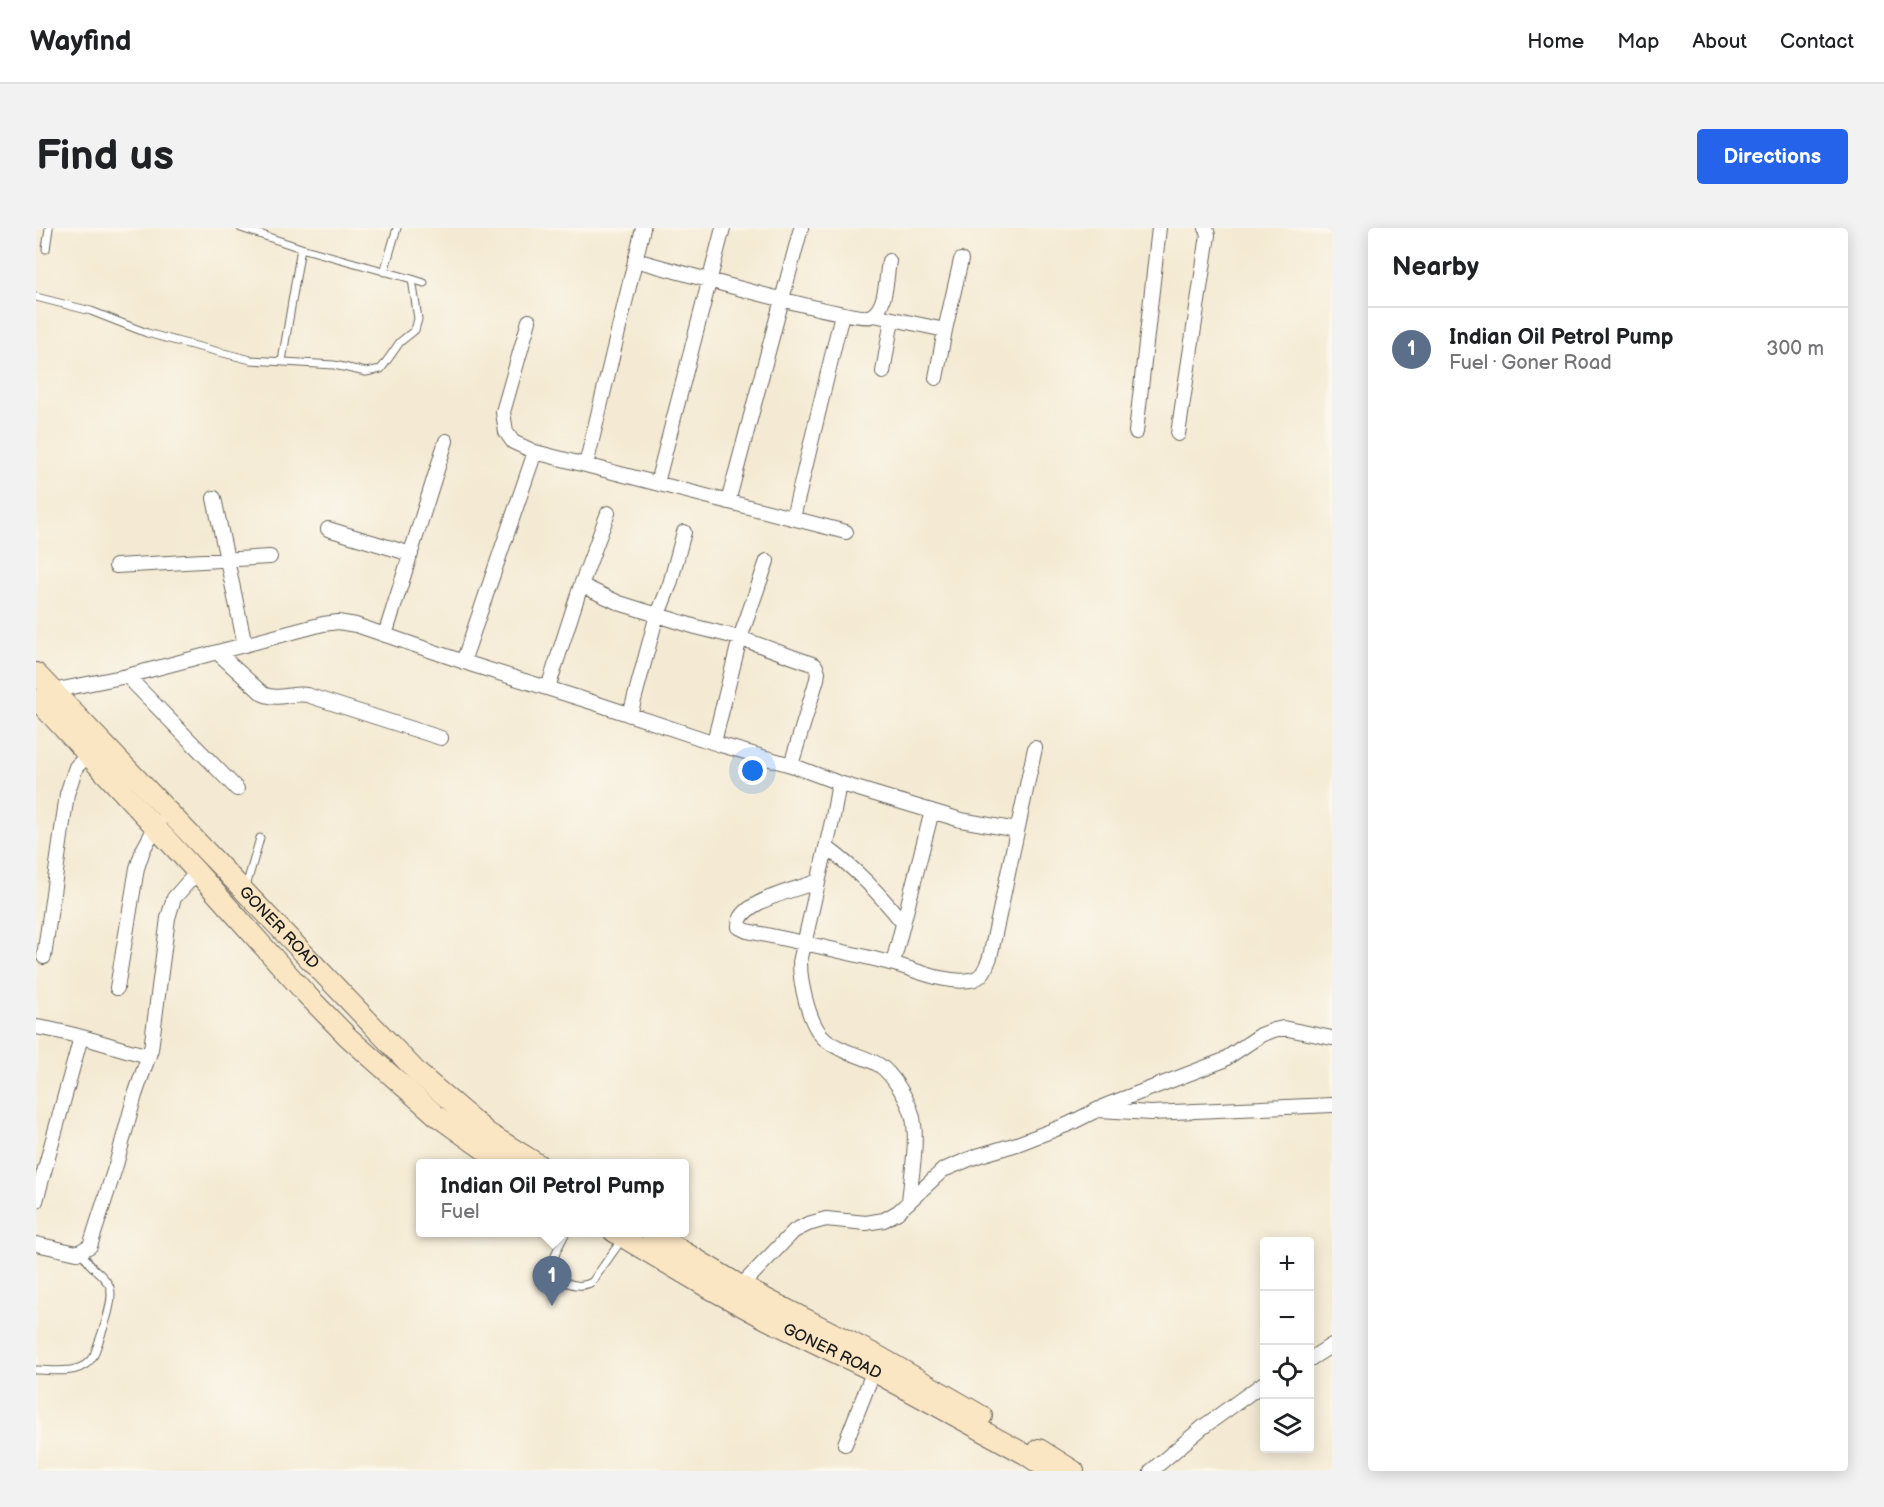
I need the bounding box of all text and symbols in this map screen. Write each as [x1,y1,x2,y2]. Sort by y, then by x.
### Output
text: Wayfind [30,25,131,58]
text: Home [1527,29,1584,54]
text: Map [1617,29,1659,54]
text: About [1692,29,1747,54]
text: Contact [1780,29,1854,54]
button: Directions [1697,129,1848,184]
text: Find us [36,131,174,182]
text: Nearby [1392,252,1479,283]
text: Indian Oil Petrol Pump [1449,324,1673,351]
text: 1 [1407,337,1416,361]
text: 300 m [1766,337,1824,361]
text: Fuel · Goner Road [1449,351,1612,375]
your location [738,756,767,785]
street label: GONER ROAD [235,882,323,973]
popup [416,1159,689,1237]
text: Indian Oil Petrol Pump [440,1173,665,1200]
text: Fuel [440,1200,480,1224]
map controls [1260,1237,1314,1453]
button: + [1260,1237,1314,1291]
pin: 1 [532,1256,572,1306]
button: − [1260,1291,1314,1345]
street label: GONER ROAD [780,1319,885,1383]
button: locate [1260,1345,1314,1399]
button: layers [1260,1399,1314,1453]

